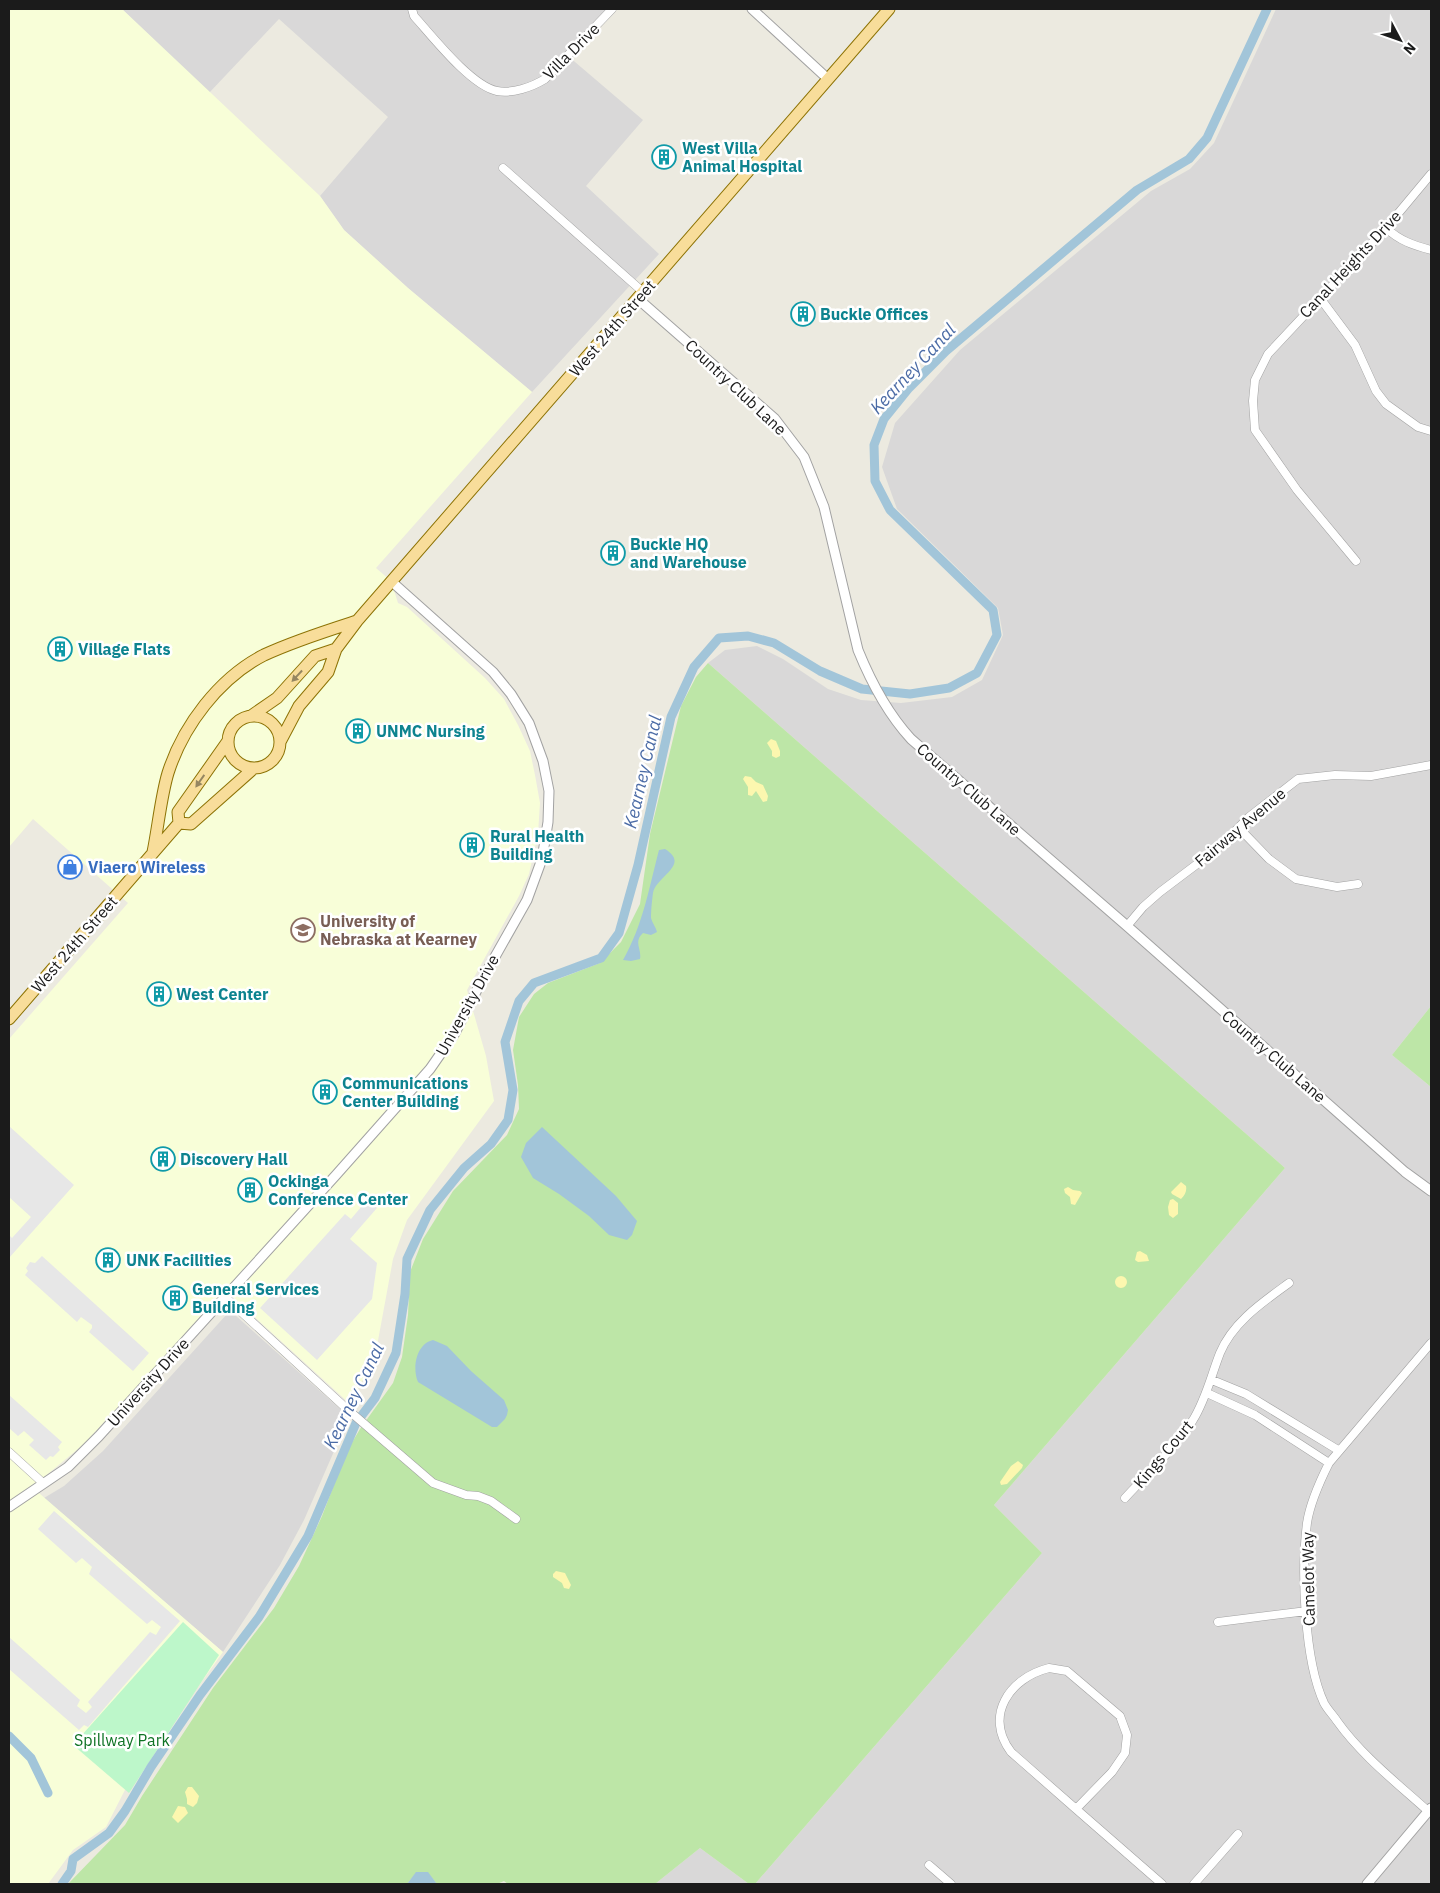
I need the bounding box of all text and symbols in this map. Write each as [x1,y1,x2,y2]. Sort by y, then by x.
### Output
north arrow [1375,15,1425,65]
street label: Villa Drive [539,18,604,83]
text: N [1400,39,1420,58]
place label: West Villa Animal Hospital [682,138,802,176]
building icon: West Villa Animal Hospital [651,144,677,170]
street label: Canal Heights Drive [1295,206,1405,322]
street label: West 24th Street [565,276,659,380]
building icon: Buckle Offices [790,301,816,327]
place label: Buckle Offices [820,304,928,324]
water label: Kearney Canal [865,318,961,419]
street label: Country Club Lane [681,335,791,439]
place label: Buckle HQ and Warehouse [630,534,747,572]
building icon: Buckle HQ and Warehouse [600,540,626,566]
building icon: Village Flats [47,636,73,662]
place label: Village Flats [78,639,171,659]
one-way arrow [291,669,303,681]
water label: Kearney Canal [618,713,667,831]
building icon: UNMC Nursing [345,718,371,744]
place label: UNMC Nursing [376,721,485,741]
street label: Country Club Lane [913,738,1025,840]
one-way arrow [195,774,205,788]
street label: Fairway Avenue [1190,783,1290,871]
place label: Rural Health Building [490,826,584,864]
building icon: Rural Health Building [459,832,485,858]
shop icon: Viaero Wireless [57,854,83,880]
place label: Viaero Wireless [88,857,206,877]
street label: West 24th Street [27,892,121,996]
place label: University of Nebraska at Kearney [320,911,477,949]
school or university icon: University of Nebraska at Kearney [290,917,316,943]
street label: University Drive [431,951,503,1059]
building icon: West Center [146,981,172,1007]
place label: West Center [176,984,269,1004]
street label: Country Club Lane [1218,1005,1330,1107]
place label: Communications Center Building [342,1073,468,1111]
building icon: Communications Center Building [312,1079,338,1105]
building icon: Discovery Hall [150,1146,176,1172]
place label: Discovery Hall [180,1149,288,1169]
place label: Ockinga Conference Center [268,1171,409,1209]
building icon: Ockinga Conference Center [237,1177,263,1203]
building icon: UNK Facilities [95,1247,121,1273]
place label: UNK Facilities [126,1250,231,1270]
place label: General Services Building [192,1279,319,1317]
building icon: General Services Building [162,1285,188,1311]
street label: University Drive [103,1333,193,1431]
water label: Kearney Canal [318,1339,389,1453]
street label: Kings Court [1129,1416,1197,1492]
street label: Camelot Way [1297,1532,1319,1626]
park label: Spillway Park [74,1730,171,1750]

